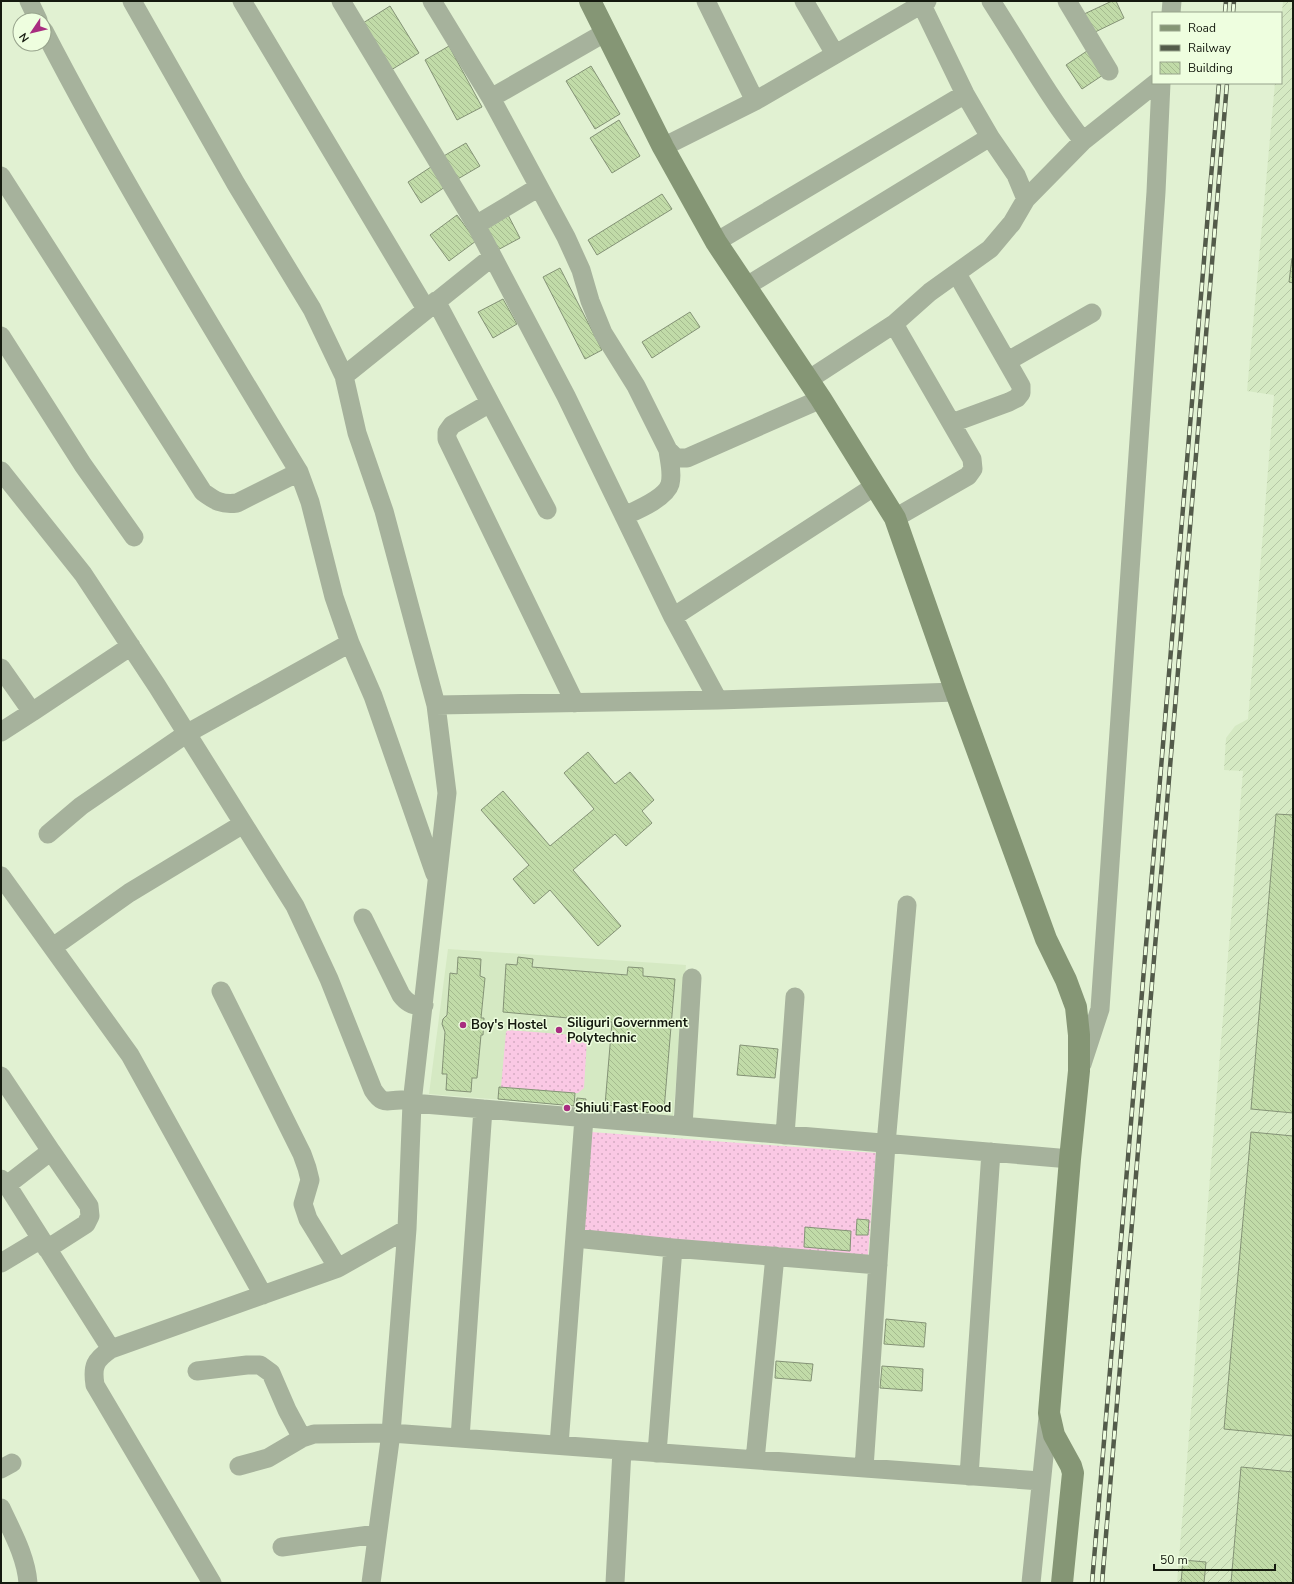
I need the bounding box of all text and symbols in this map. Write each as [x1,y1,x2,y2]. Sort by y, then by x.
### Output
north arrow [12,12,52,52]
legend [1152,12,1282,84]
text: Road [1188,20,1216,36]
text: N [16,30,33,45]
text: Railway [1188,40,1232,56]
text: Building [1188,60,1233,76]
place label: Siliguri Government Polytechnic [567,1014,689,1047]
place label: Boy's Hostel [471,1016,548,1034]
marker: Boy's Hostel [458,1020,468,1030]
marker: Siliguri Government Polytechnic [554,1025,564,1035]
place label: Shiuli Fast Food [575,1099,671,1117]
marker: Shiuli Fast Food [562,1103,572,1113]
scale bar [1154,1546,1275,1572]
text: 50 m [1160,1552,1188,1568]

